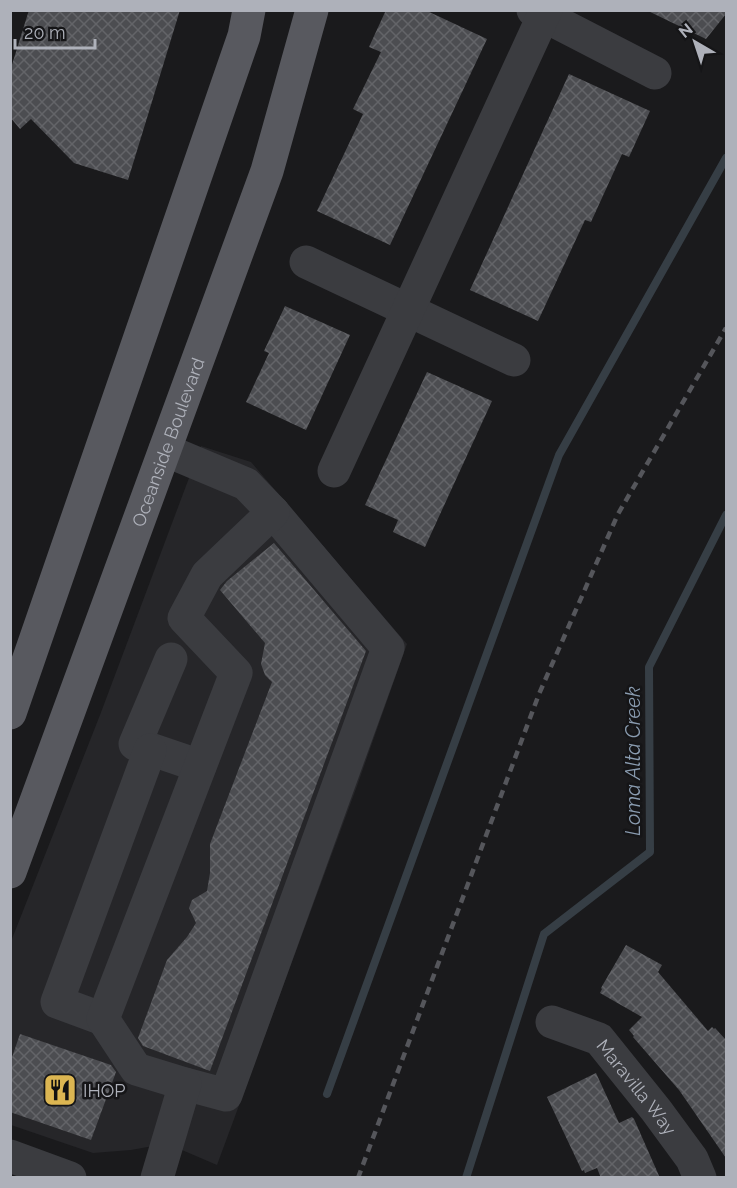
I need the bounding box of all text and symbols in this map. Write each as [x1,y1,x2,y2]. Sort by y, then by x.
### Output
scale bar [15,12,94,50]
north arrow [665,12,725,72]
text: N [675,20,697,42]
text: 20 m [24,22,66,43]
street label: Oceanside Boulevard [127,355,208,529]
water label: Loma Alta Creek [621,686,645,836]
street label: Maravilla Way [593,1035,681,1139]
restaurant icon: IHOP [42,1072,78,1108]
place label: IHOP [83,1080,125,1101]

